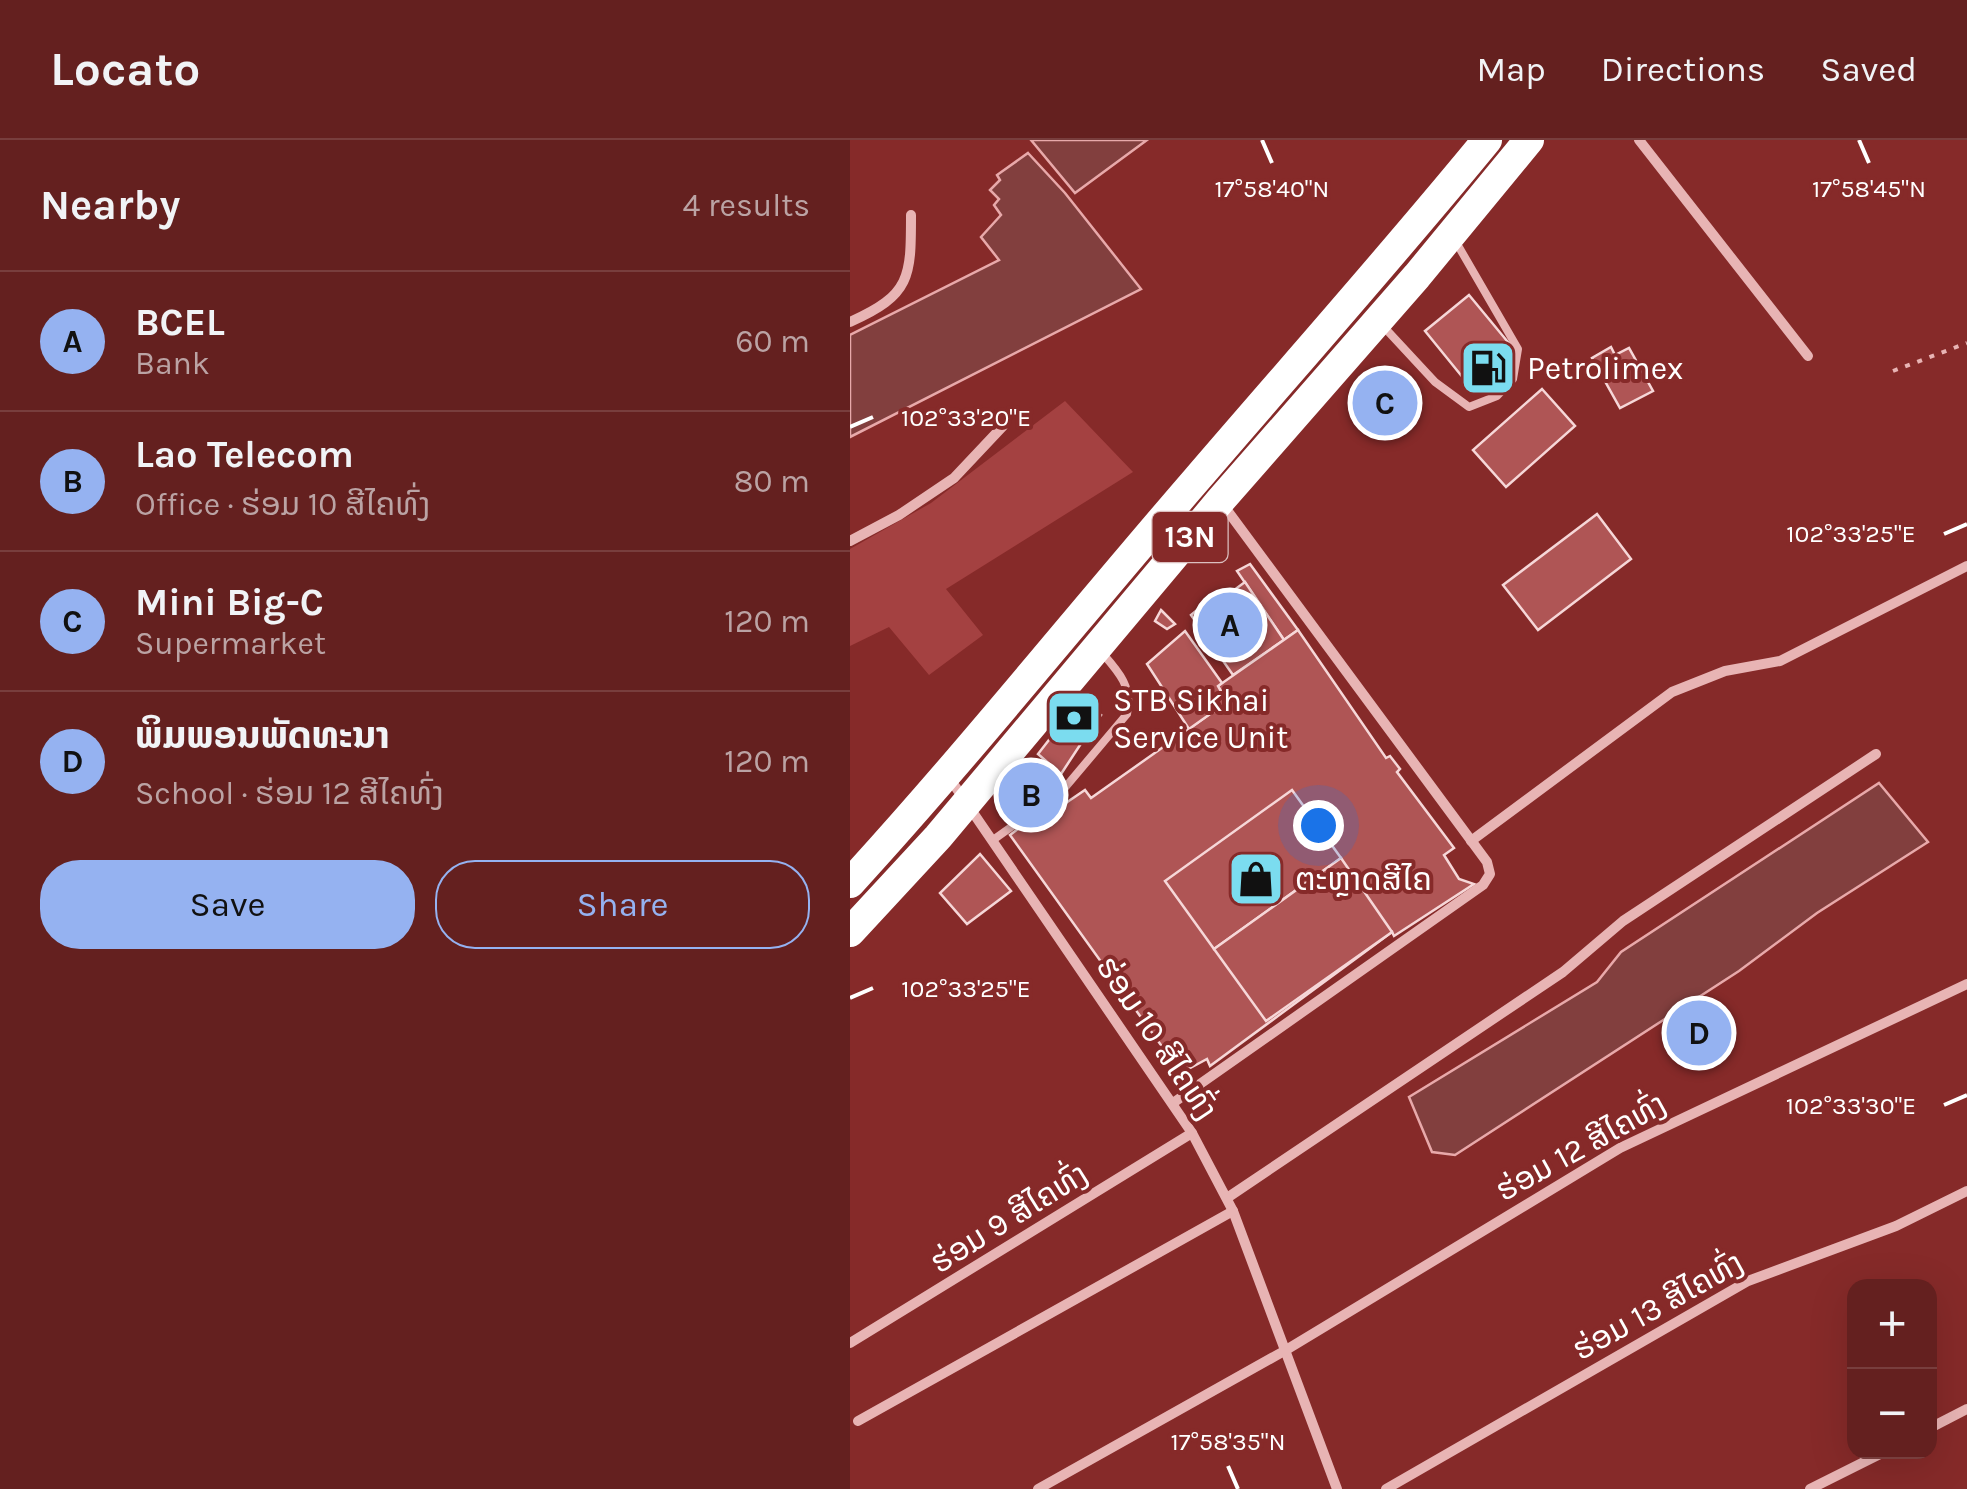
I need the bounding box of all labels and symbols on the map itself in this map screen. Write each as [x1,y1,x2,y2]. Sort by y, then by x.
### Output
text: 17°58'40"N [1215,174,1329,203]
text: 17°58'45"N [1812,174,1926,203]
fuel station icon: Petrolimex [1458,338,1518,398]
place label: Petrolimex [1527,350,1683,387]
pin: C [1352,366,1418,440]
text: 102°33'20"E [901,403,1031,432]
road number: 13N [1152,512,1228,562]
text: 102°33'25"E [1786,519,1916,548]
pin: A [1198,588,1262,662]
place label: STB Sikhai Service Unit [1113,682,1288,756]
bank icon: STB Sikhai Service Unit [1044,688,1104,748]
pin: B [998,758,1064,832]
your location [1293,800,1344,851]
shop icon: ຕະຫຼາດສີໄຄ [1226,849,1286,909]
place label: ຕະຫຼາດສີໄຄ [1295,861,1432,898]
street label: ຮ່ອມ 10 ສີໄຄທົ່ງ [1089,947,1229,1127]
text: 102°33'25"E [901,974,1031,1003]
pin: D [1666,996,1732,1070]
street label: ຮ່ອມ 12 ສີໄຄທົ່ງ [1487,1082,1673,1209]
text: 102°33'30"E [1786,1091,1916,1120]
street label: ຮ່ອມ 9 ສີໄຄທົ່ງ [921,1152,1094,1281]
street label: ຮ່ອມ 13 ສີໄຄທົ່ງ [1564,1240,1750,1368]
text: 17°58'35"N [1171,1427,1285,1456]

